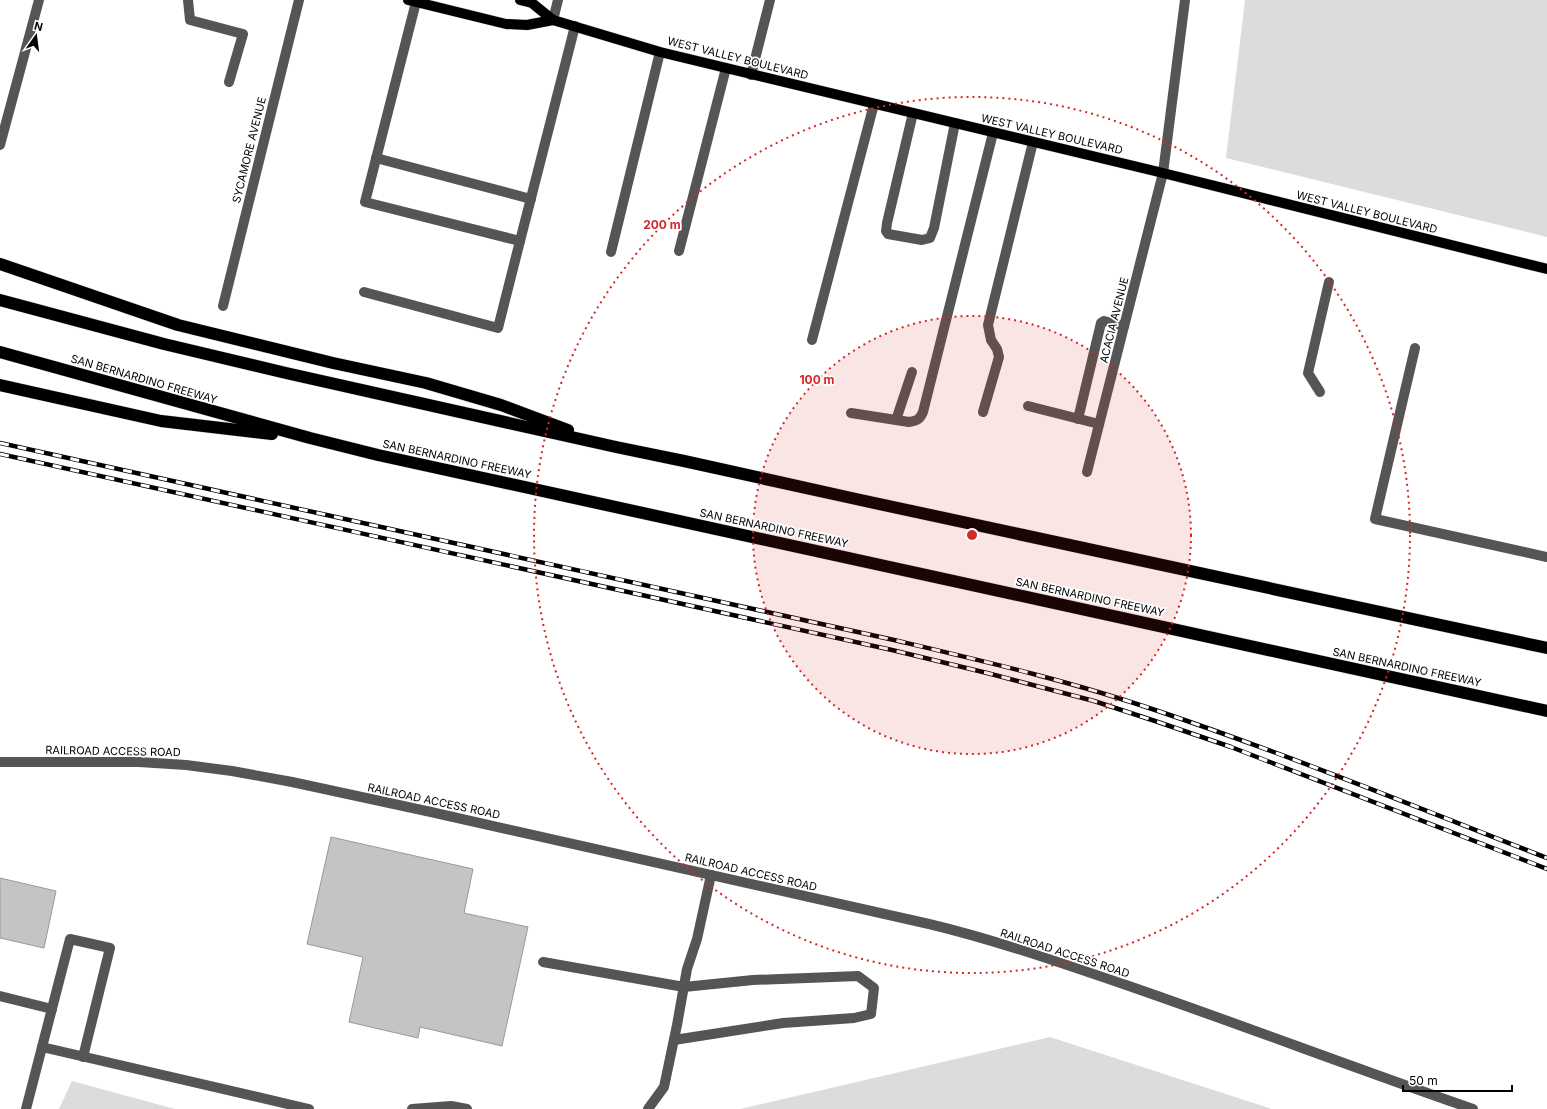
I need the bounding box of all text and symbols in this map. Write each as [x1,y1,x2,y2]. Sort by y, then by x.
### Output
north arrow [16,16,56,56]
text: N [33,18,44,34]
street label: WEST VALLEY BOULEVARD [666,34,810,82]
street label: SYCAMORE AVENUE [229,96,269,204]
street label: WEST VALLEY BOULEVARD [980,111,1124,157]
street label: WEST VALLEY BOULEVARD [1295,188,1439,236]
text: 200 m [643,217,681,232]
street label: ACACIA AVENUE [1097,276,1131,364]
street label: SAN BERNARDINO FREEWAY [69,351,219,407]
text: 100 m [799,372,835,387]
street label: SAN BERNARDINO FREEWAY [381,436,533,482]
street label: SAN BERNARDINO FREEWAY [698,505,850,551]
centre of rings [965,528,979,542]
street label: SAN BERNARDINO FREEWAY [1014,574,1166,620]
street label: SAN BERNARDINO FREEWAY [1331,644,1483,690]
street label: RAILROAD ACCESS ROAD [45,743,181,759]
street label: RAILROAD ACCESS ROAD [366,780,502,822]
street label: RAILROAD ACCESS ROAD [683,850,819,894]
street label: RAILROAD ACCESS ROAD [998,925,1132,981]
scale bar [1403,1067,1512,1093]
text: 50 m [1409,1073,1438,1088]

